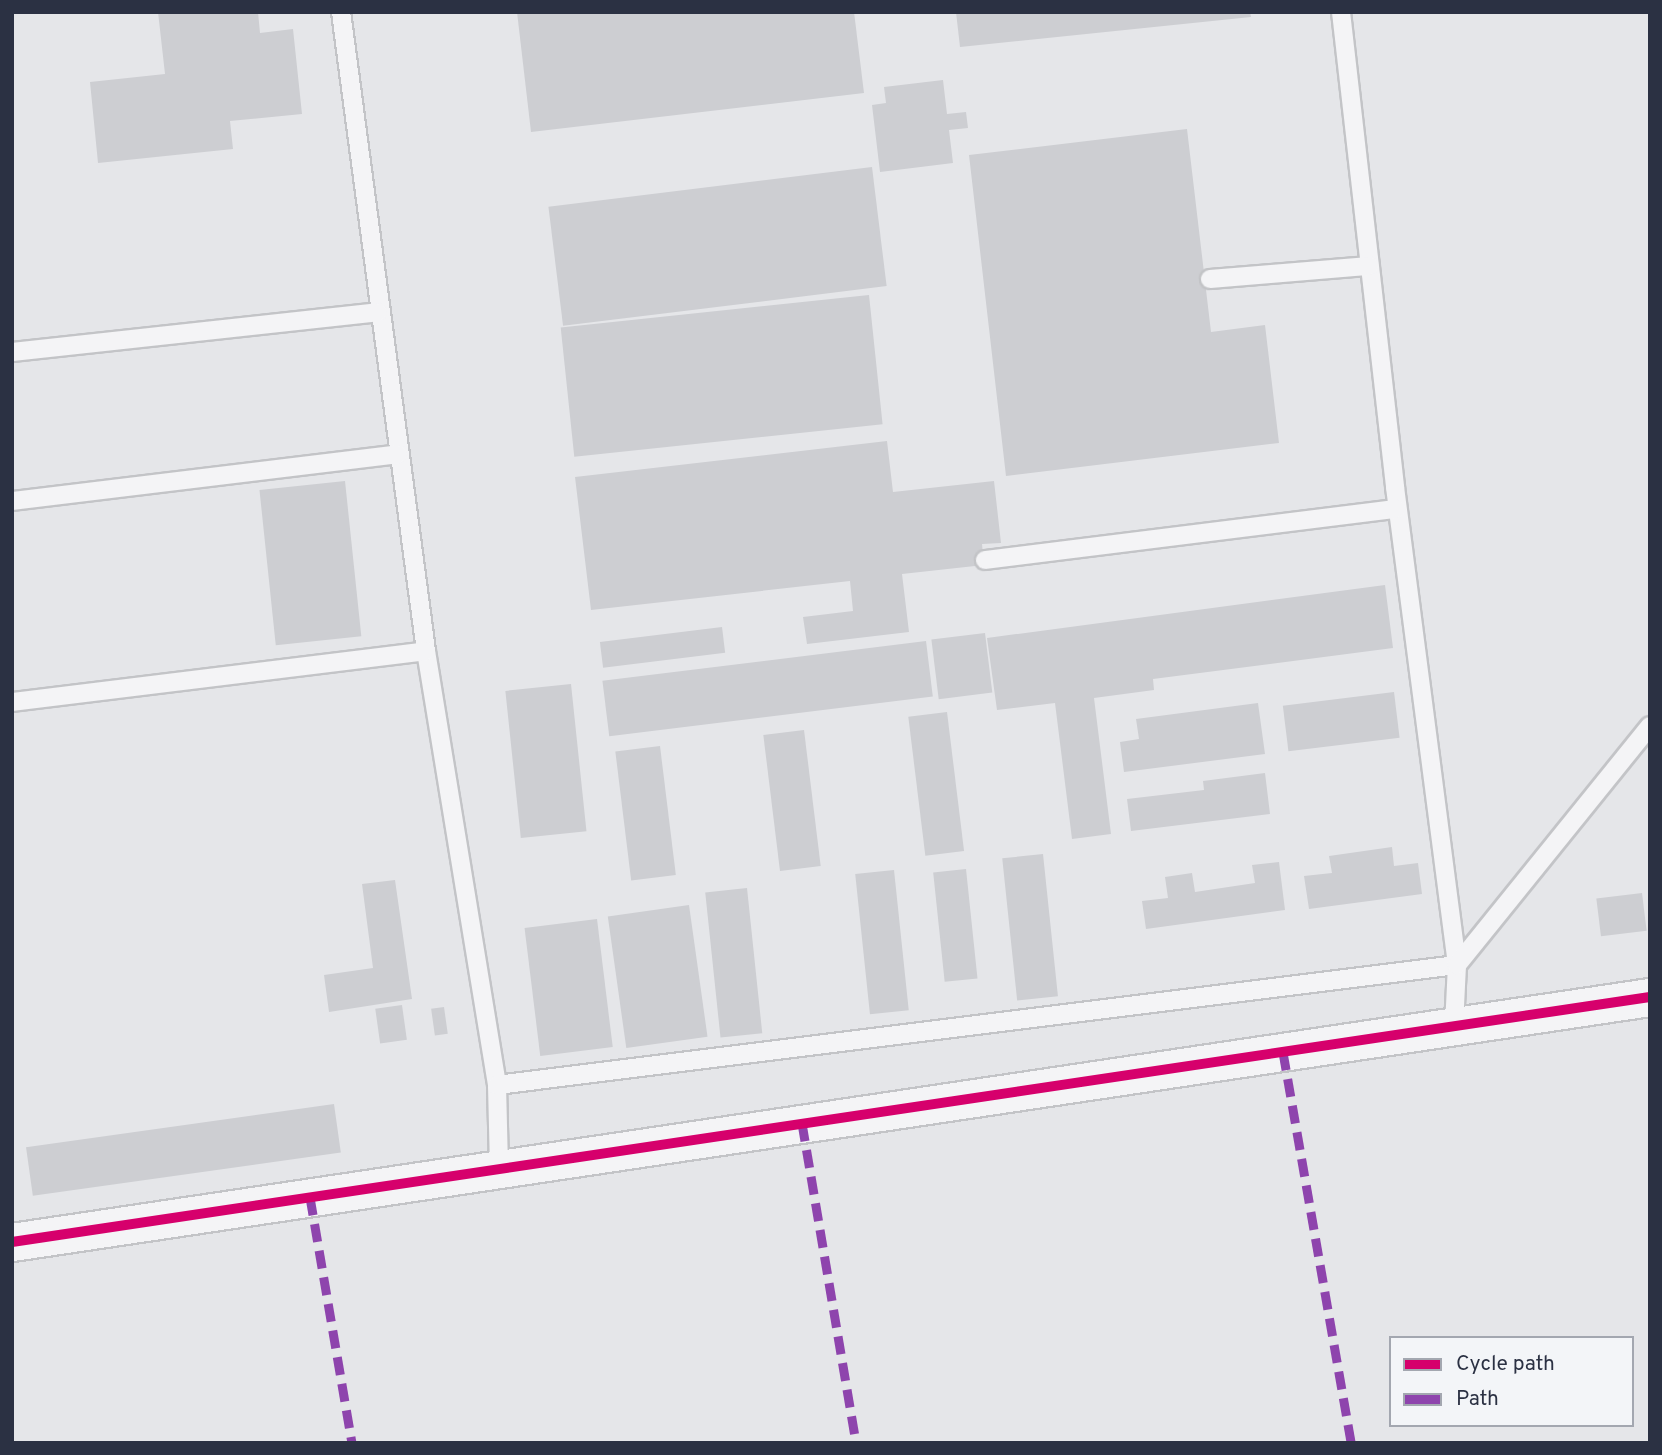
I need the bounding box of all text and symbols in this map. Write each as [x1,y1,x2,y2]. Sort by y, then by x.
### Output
legend [1389,1336,1634,1427]
text: Cycle path [1456,1351,1555,1378]
text: Path [1456,1386,1499,1413]

